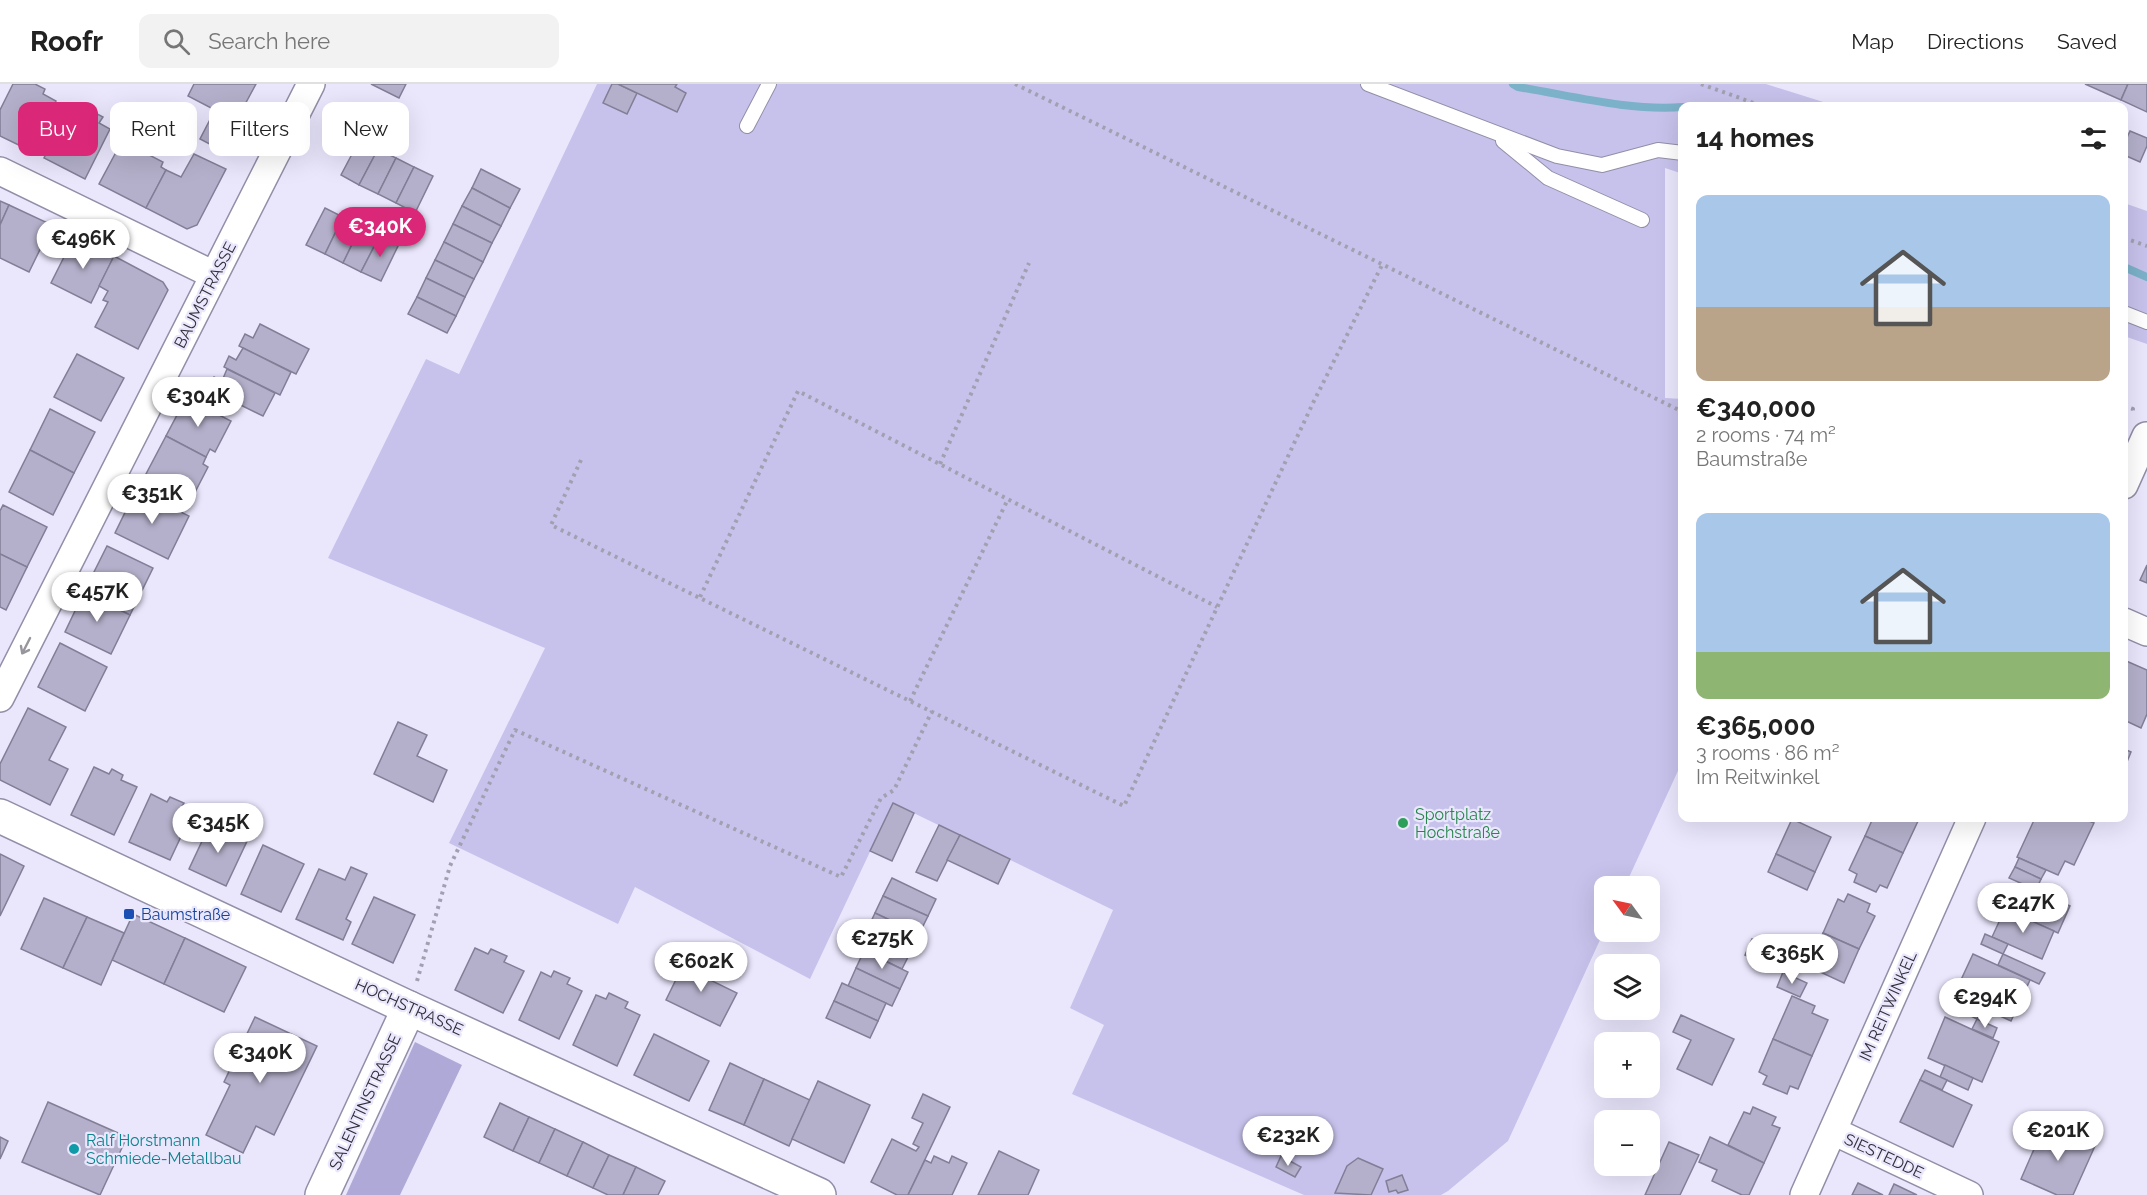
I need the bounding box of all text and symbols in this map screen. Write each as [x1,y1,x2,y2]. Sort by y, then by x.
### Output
search box [139,14,559,68]
text: Roofr [30,25,103,58]
icon: search [160,25,193,58]
text: Search here [208,28,330,54]
text: Map [1851,29,1894,54]
text: Directions [1927,29,2024,54]
text: Saved [2057,29,2117,54]
chip: Buy [18,102,98,156]
chip: Rent [110,102,197,156]
chip: Filters [209,102,310,156]
chip: New [322,102,409,156]
icon: filters [2077,122,2110,155]
text: 14 homes [1696,123,1814,153]
pin: €340K [338,207,422,258]
text: €340K [348,214,412,238]
pin: €496K [41,219,125,270]
text: €496K [51,226,115,250]
icon: home [1849,234,1957,342]
street label: BAUMSTRASSE [170,239,240,351]
pin: €304K [156,377,240,428]
text: €304K [166,384,230,408]
text: €340,000 [1696,393,1816,423]
text: 2 rooms · 74 m² [1696,423,1836,447]
text: Baumstraße [1696,447,1807,471]
pin: €351K [110,474,194,525]
text: €351K [121,481,183,505]
icon: home [1849,552,1957,660]
pin: €457K [55,572,139,623]
text: €457K [65,579,129,603]
one-way arrow [20,636,32,654]
text: €365,000 [1696,711,1815,741]
text: 3 rooms · 86 m² [1696,741,1839,765]
text: Im Reitwinkel [1696,765,1820,789]
pin: €345K [176,803,260,854]
place label: Sportplatz Hochstraße [1415,805,1500,842]
text: €345K [187,810,250,834]
marker: Sportplatz Hochstraße [1396,816,1410,830]
north arrow [1594,876,1660,942]
map controls [1594,876,1660,1176]
pin: €247K [1981,883,2065,934]
text: €247K [1991,890,2055,914]
place label: Baumstraße [141,905,230,924]
marker: Baumstraße [122,907,136,921]
pin: €275K [840,919,924,970]
text: €275K [851,926,913,950]
pin: €365K [1750,934,1834,985]
text: €365K [1760,941,1824,965]
pin: €602K [659,942,743,993]
street label: IM REITWINKEL [1855,947,1921,1064]
text: €602K [668,949,734,973]
button: layers [1594,954,1660,1020]
street label: HOCHSTRASSE [352,975,466,1039]
pin: €294K [1943,978,2027,1029]
text: €294K [1953,985,2017,1009]
street label: SALENTINSTRASSE [325,1031,405,1173]
button: + [1594,1032,1660,1098]
pin: €340K [218,1033,302,1084]
text: €340K [228,1040,292,1064]
button: − [1594,1110,1660,1176]
pin: €201K [2016,1111,2100,1162]
pin: €232K [1246,1116,1330,1167]
text: €201K [2027,1118,2089,1142]
text: €232K [1256,1123,1320,1147]
street label: SIESTEDDE [1841,1129,1927,1183]
place label: Ralf Horstmann Schmiede-Metallbau [86,1131,242,1168]
marker: Ralf Horstmann Schmiede-Metallbau [67,1142,81,1156]

